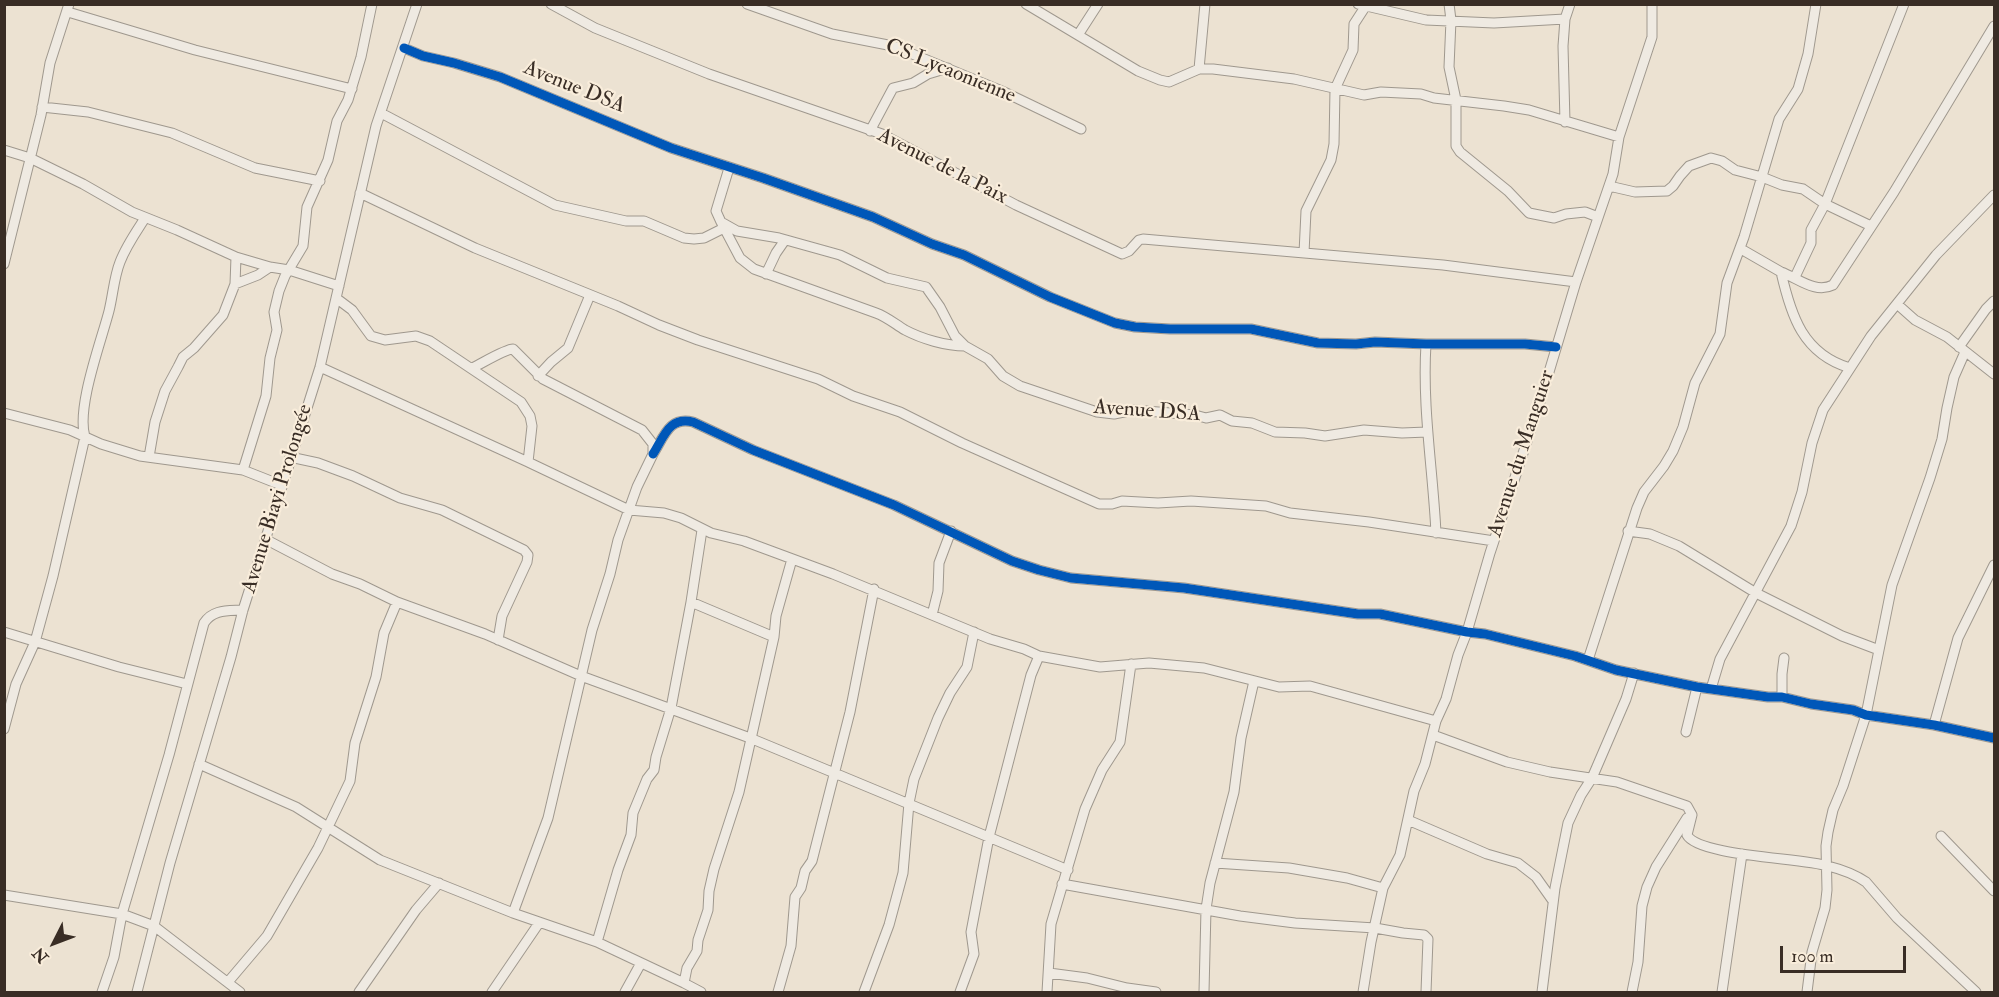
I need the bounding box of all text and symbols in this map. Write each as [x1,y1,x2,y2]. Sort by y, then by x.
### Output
street label: CS Lycaonienne [881,34,1019,110]
street label: Avenue DSA [520,56,628,120]
street label: Avenue de la Paix [873,123,1011,211]
street label: Avenue du Manguier [1483,367,1561,541]
street label: Avenue DSA [1093,396,1201,428]
street label: Avenue Biayi Prolongée [237,402,319,596]
north arrow [24,913,84,973]
scale bar [1783,934,1909,972]
text: N [28,943,53,967]
text: 100 m [1791,945,1834,968]

